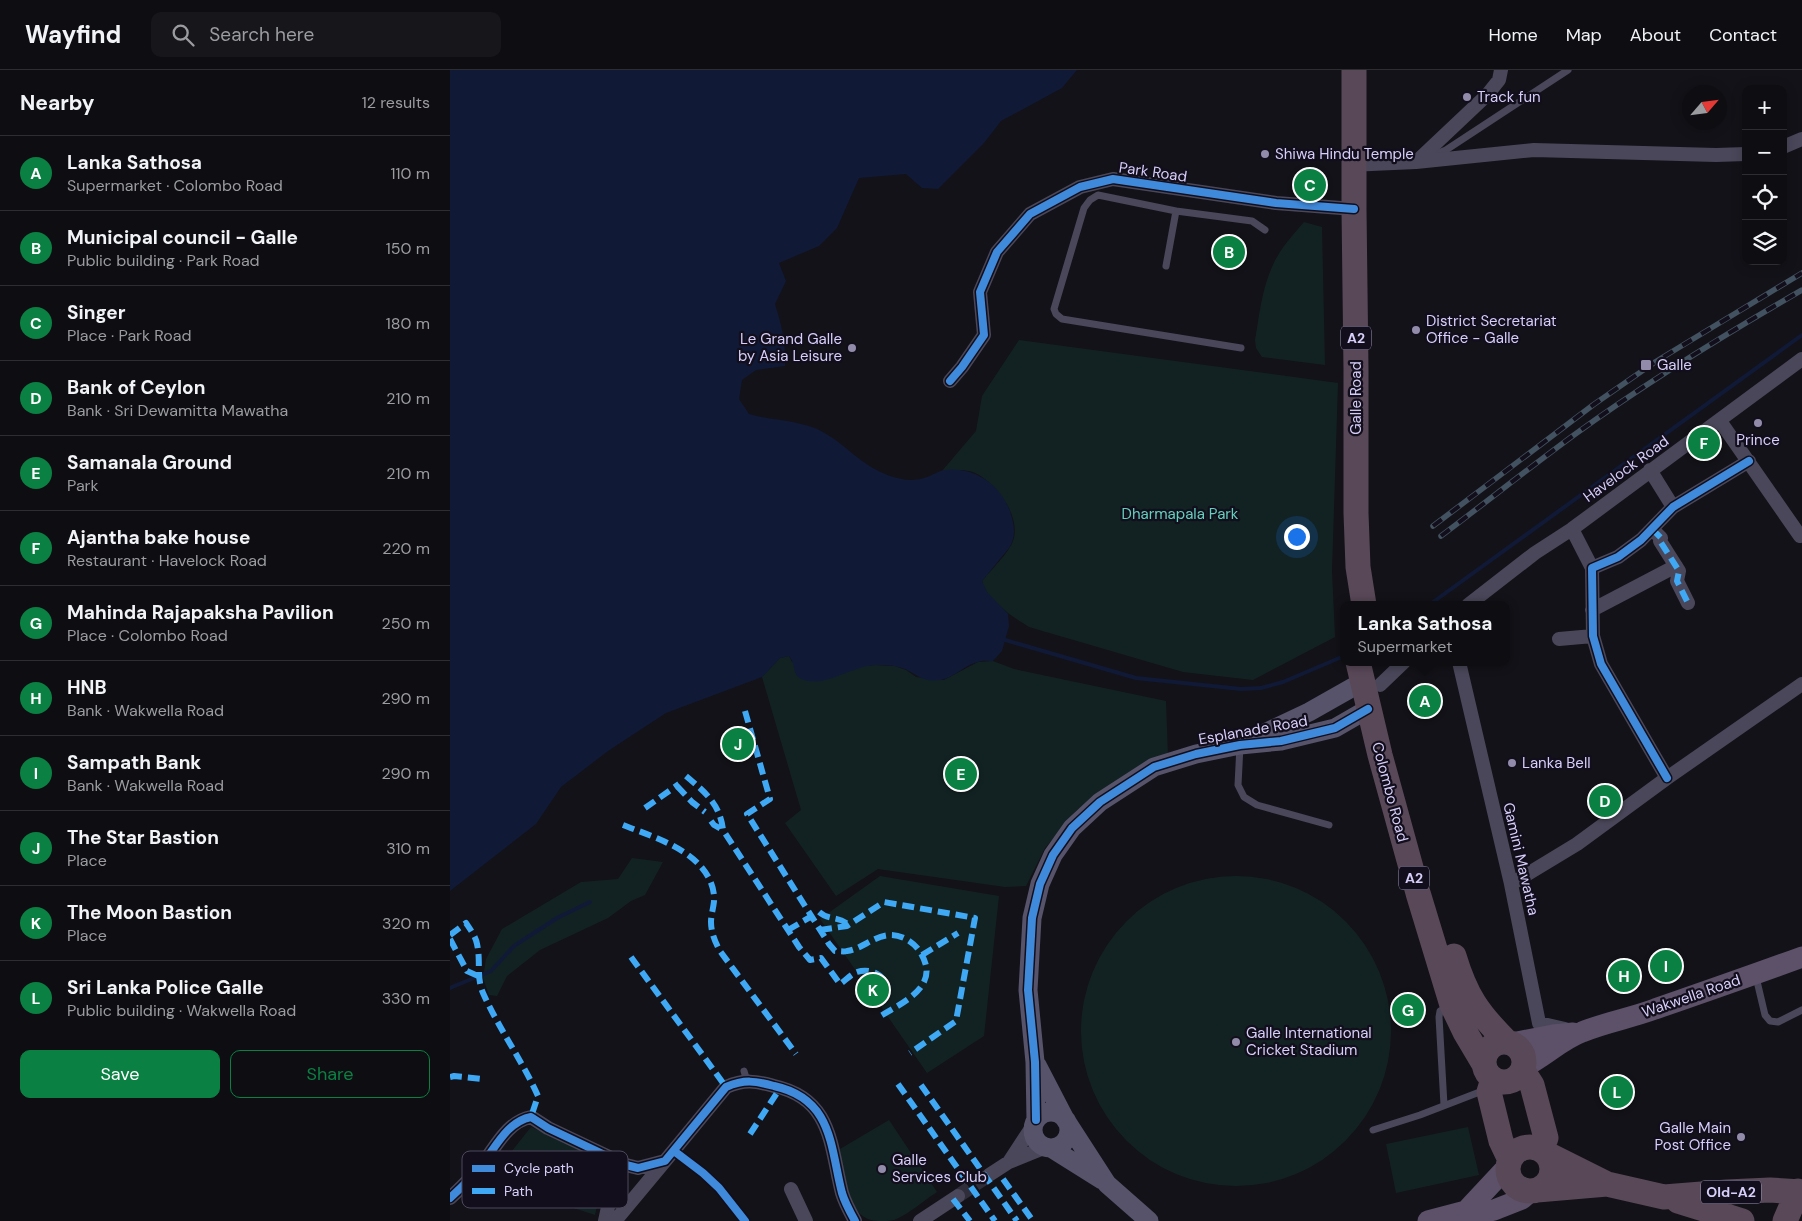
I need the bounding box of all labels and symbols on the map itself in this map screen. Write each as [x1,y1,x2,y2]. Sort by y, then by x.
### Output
north arrow [1682,85,1727,130]
place label: Track fun [1477,87,1541,107]
marker: Track fun [1461,91,1473,103]
place label: Shiwa Hindu Temple [1275,144,1414,164]
marker: Shiwa Hindu Temple [1259,148,1271,160]
street label: Park Road [1118,157,1188,187]
pin: C [1294,166,1326,204]
pin: B [1213,233,1245,271]
place label: District Secretariat Office - Galle [1426,311,1557,348]
marker: District Secretariat Office - Galle [1410,324,1422,336]
road number: A2 [1341,326,1371,350]
place label: Le Grand Galle by Asia Leisure [738,329,842,366]
marker: Le Grand Galle by Asia Leisure [846,342,858,354]
place label: Galle [1657,355,1692,375]
marker: Galle [1639,358,1653,372]
street label: Galle Road [1346,361,1366,435]
marker: Prince [1752,417,1764,429]
pin: F [1688,424,1720,462]
place label: Prince [1736,430,1780,450]
street label: Havelock Road [1579,431,1673,507]
park label: Dharmapala Park [1122,504,1239,524]
your location [1284,524,1310,550]
pin: A [1409,682,1441,720]
street label: Esplanade Road [1197,711,1309,749]
pin: J [722,725,754,763]
street label: Colombo Road [1367,740,1413,844]
place label: Lanka Bell [1522,753,1591,773]
pin: E [945,755,977,793]
marker: Lanka Bell [1506,757,1518,769]
pin: D [1589,782,1621,820]
street label: Gamini Mawatha [1498,801,1544,917]
road number: A2 [1399,866,1429,890]
pin: I [1650,947,1682,985]
pin: H [1608,957,1640,995]
street label: Wakwella Road [1639,970,1743,1022]
pin: K [857,971,889,1009]
pin: G [1392,991,1424,1029]
place label: Galle International Cricket Stadium [1246,1023,1372,1060]
marker: Galle International Cricket Stadium [1230,1036,1242,1048]
pin: L [1601,1073,1633,1111]
place label: Galle Main Post Office [1655,1118,1731,1155]
marker: Galle Main Post Office [1735,1131,1747,1143]
place label: Galle Services Club [892,1150,987,1187]
legend [462,1151,628,1208]
text: Cycle path [504,1159,574,1177]
marker: Galle Services Club [876,1163,888,1175]
road number: Old-A2 [1701,1180,1761,1204]
text: Path [504,1182,533,1200]

